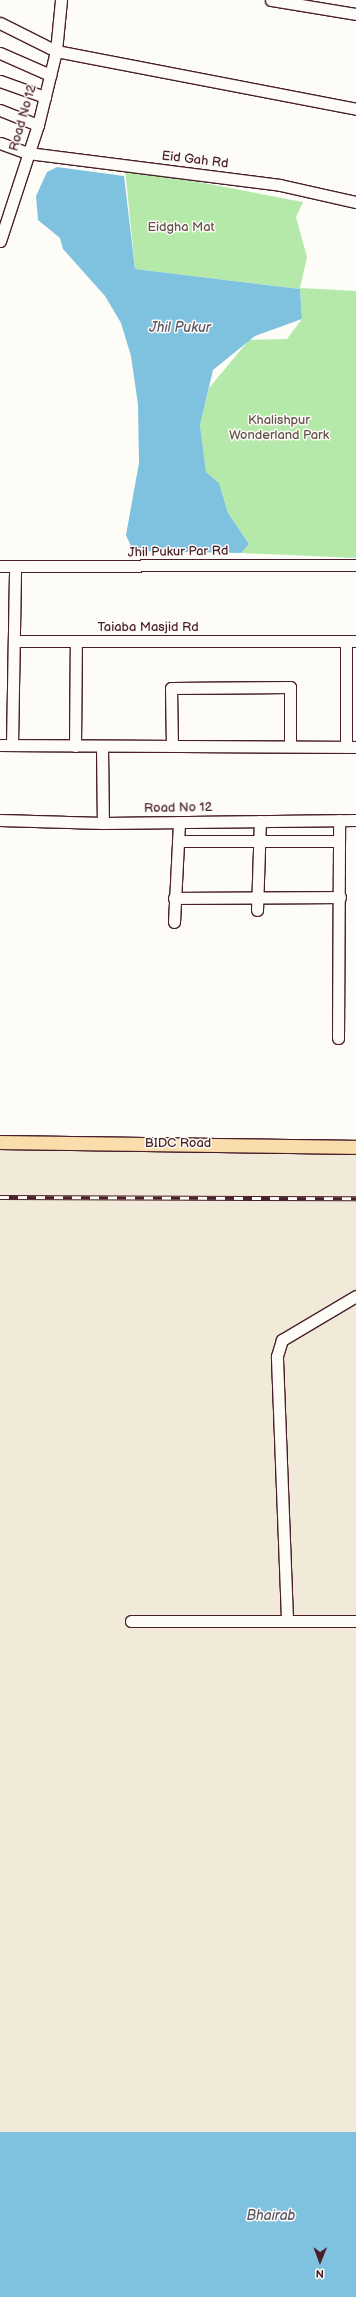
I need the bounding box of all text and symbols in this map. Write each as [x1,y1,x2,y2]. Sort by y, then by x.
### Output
street label: Road No 12 [6,83,40,153]
street label: Eid Gah Rd [161,148,229,172]
park label: Eidgha Mat [147,219,215,235]
water label: Jhil Pukur [149,320,211,336]
park label: Khalishpur Wonderland Park [229,413,329,444]
street label: Jhil Pukur Par Rd [128,543,228,561]
street label: Taiaba Masjid Rd [97,619,199,635]
street label: Road No 12 [144,800,212,816]
street label: BIDC Road [145,1135,211,1151]
water label: Bhairab [247,2208,295,2224]
north arrow [300,2241,340,2281]
text: N [316,2267,324,2280]

